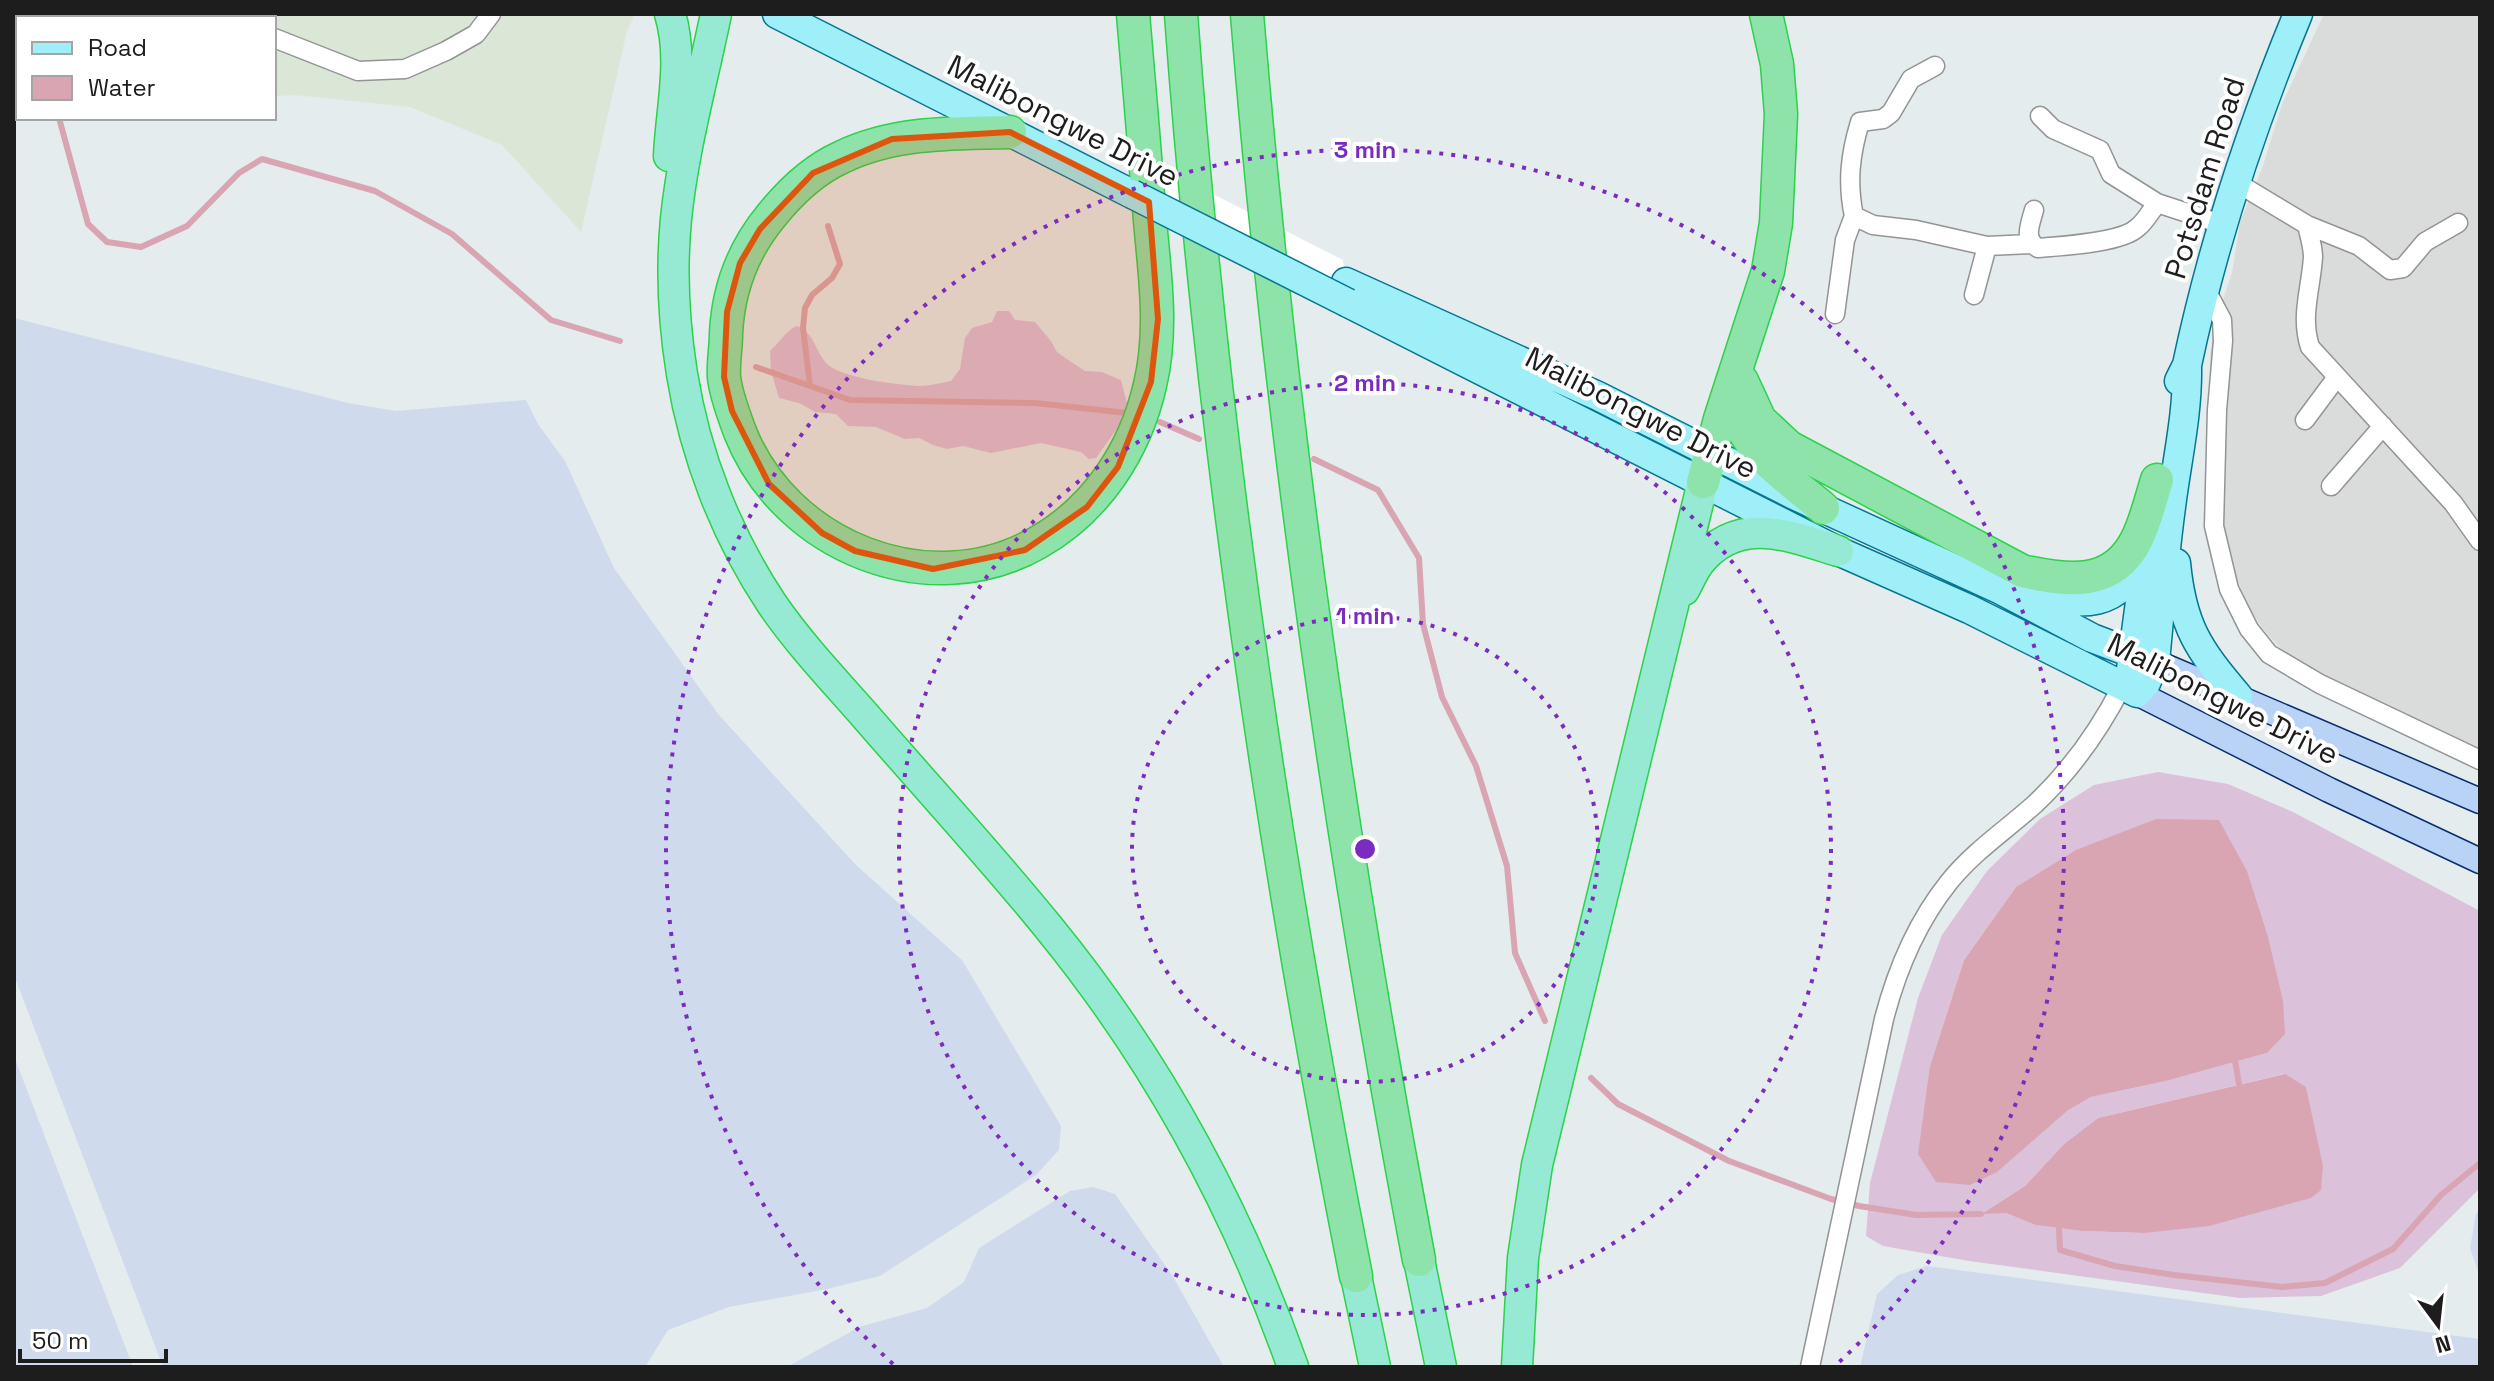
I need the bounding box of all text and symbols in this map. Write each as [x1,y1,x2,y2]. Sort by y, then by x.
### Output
legend [16,16,276,120]
text: Road [88,32,147,63]
street label: Malibongwe Drive [941,45,1185,196]
text: Water [88,72,156,103]
street label: Potsdam Road [2155,72,2254,283]
text: 3 min [1334,134,1396,165]
street label: Malibongwe Drive [1519,337,1763,488]
text: 2 min [1334,367,1396,398]
text: 1 min [1336,600,1394,631]
street label: Malibongwe Drive [2101,623,2345,774]
centre of rings [1351,835,1379,863]
north arrow [2398,1285,2478,1365]
scale bar [20,1313,166,1363]
text: 50 m [32,1325,89,1356]
text: N [2432,1329,2454,1360]

